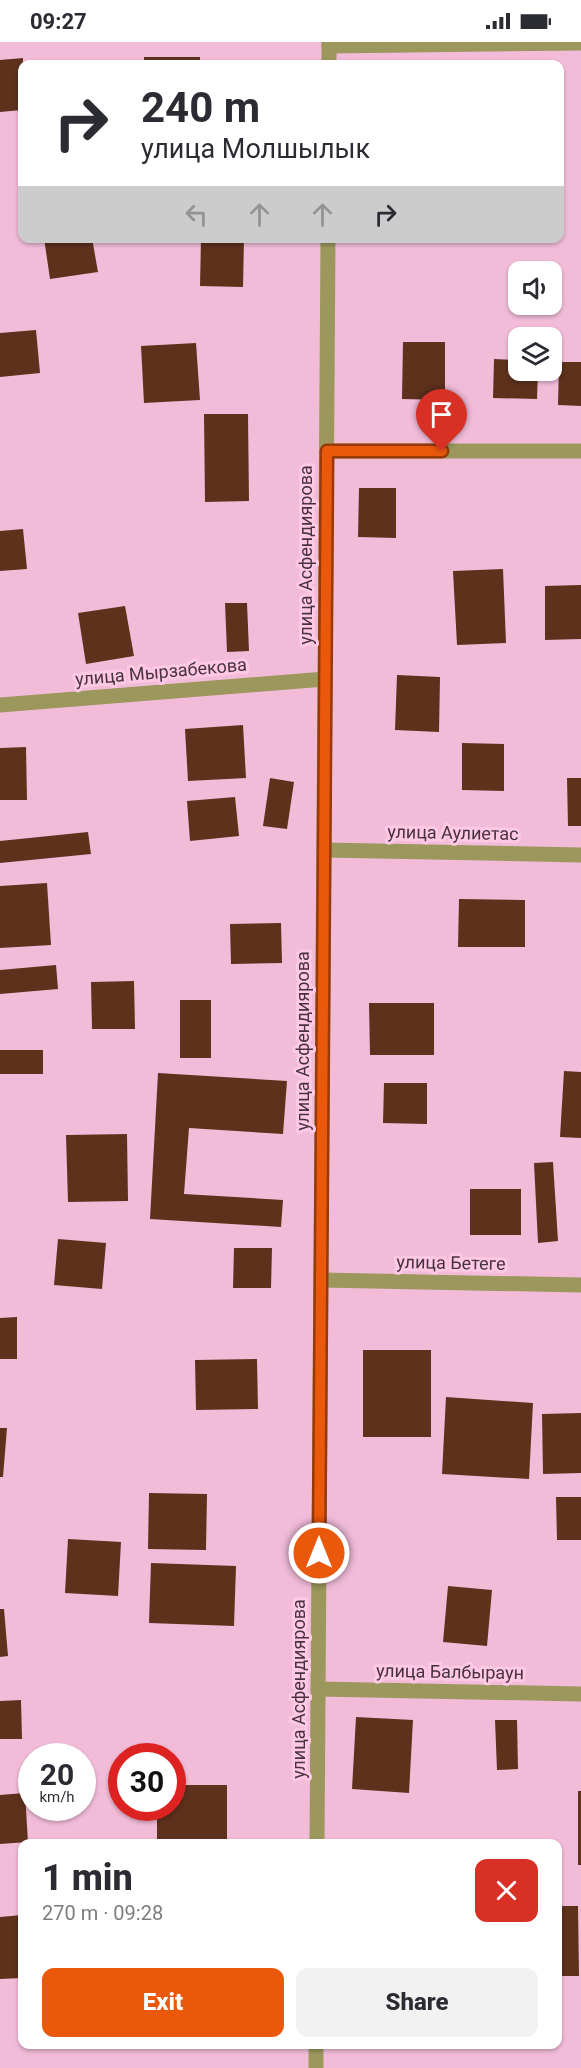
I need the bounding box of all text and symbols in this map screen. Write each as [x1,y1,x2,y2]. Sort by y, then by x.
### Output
text: 09:27 [30,9,87,34]
text: 240 m [141,83,260,132]
icon: right [42,84,120,162]
text: улица Молшылык [141,133,370,165]
icon: left [180,198,213,231]
icon: ahead [243,198,276,231]
icon: ahead [306,198,339,231]
icon: right [369,198,402,231]
map controls [508,261,562,381]
button: sound [508,261,562,315]
button: layers [508,327,562,381]
pin [416,389,467,451]
icon: arrive [425,398,458,431]
street label: улица Асфендиярова [295,465,316,645]
street label: улица Мырзабекова [74,654,248,689]
street label: улица Аулиетас [387,821,519,844]
street label: улица Асфендиярова [292,951,313,1131]
street label: улица Бетеге [396,1251,506,1274]
position arrow [287,1521,351,1585]
street label: улица Асфендиярова [288,1599,309,1779]
street label: улица Балбыраун [376,1660,524,1683]
speed limit sign: 30 [108,1743,186,1821]
text: 20 [40,1757,74,1792]
text: km/h [39,1788,75,1806]
text: 1 min [42,1857,133,1899]
button: close [475,1859,538,1922]
text: 270 m · 09:28 [42,1901,163,1925]
button: Exit [42,1968,284,2037]
button: Share [296,1968,538,2037]

